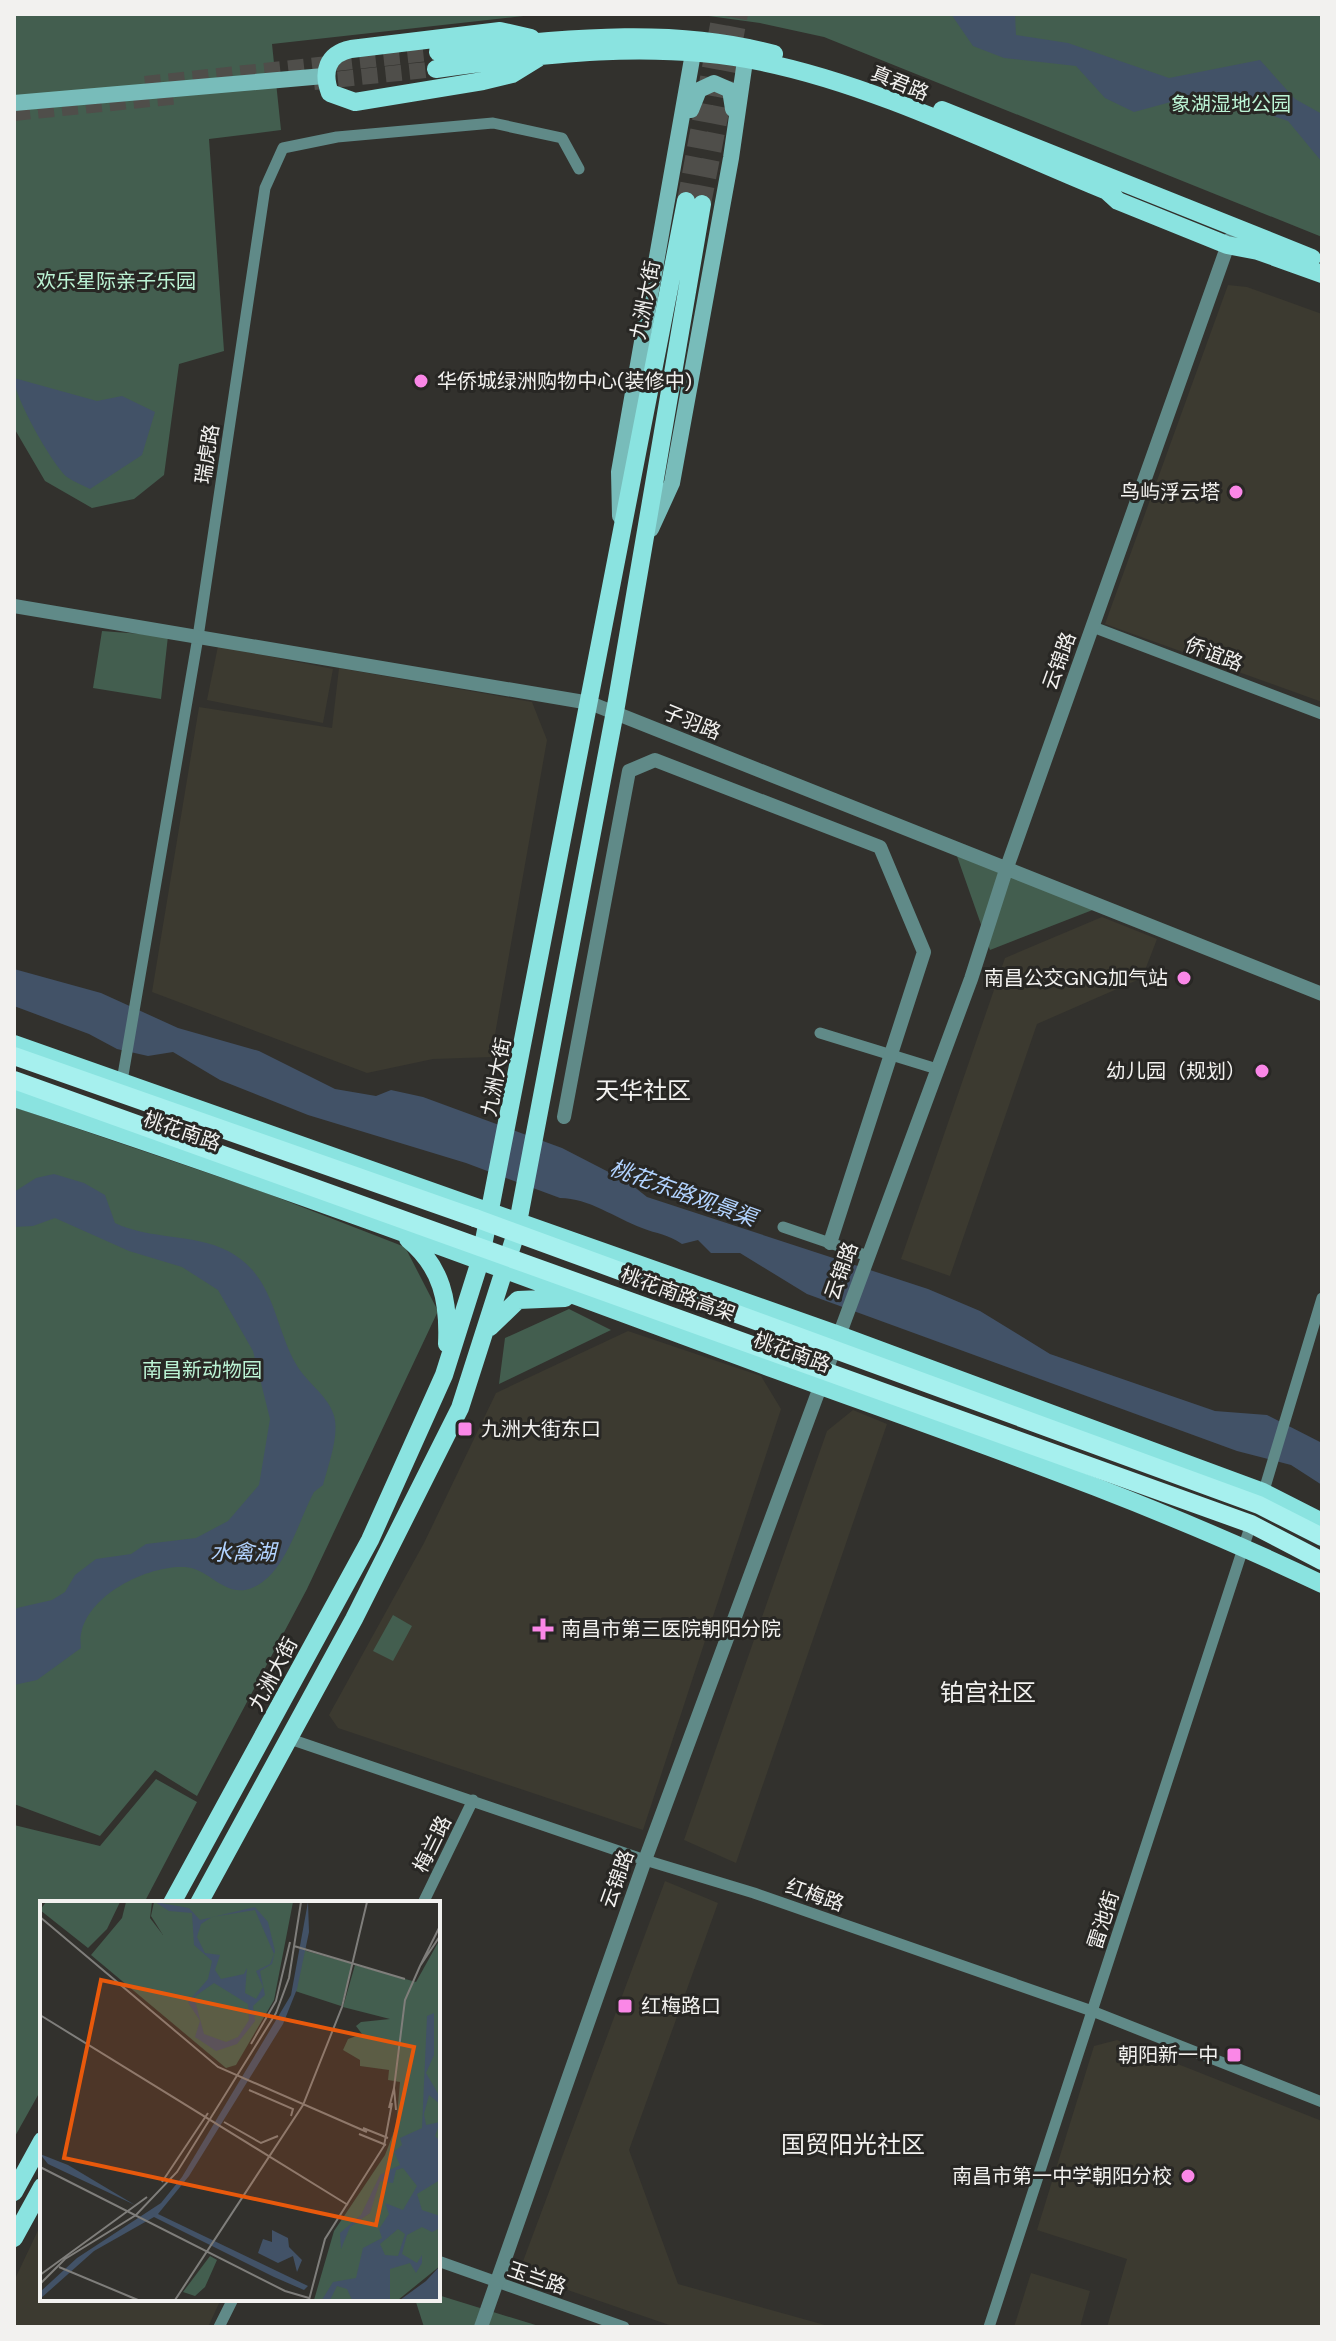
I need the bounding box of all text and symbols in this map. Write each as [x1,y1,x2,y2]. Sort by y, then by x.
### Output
street label: 真君路 [867,60,933,106]
park label: 象湖湿地公园 [1171,91,1291,117]
street label: 九洲大街 [625,258,665,342]
park label: 欢乐星际亲子乐园 [36,268,196,294]
place label: 华侨城绿洲购物中心(装修中) [437,368,692,394]
marker: 华侨城绿洲购物中心(装修中) [412,372,430,390]
street label: 瑞虎路 [189,422,225,486]
place label: 鸟屿浮云塔 [1120,479,1220,505]
marker: 鸟屿浮云塔 [1227,483,1245,501]
street label: 云锦路 [1037,628,1081,694]
street label: 侨谊路 [1181,631,1247,677]
street label: 子羽路 [659,699,725,745]
place label: 南昌公交GNG加气站 [984,965,1168,991]
marker: 南昌公交GNG加气站 [1175,969,1193,987]
street label: 九洲大街 [476,1035,516,1119]
place label: 幼儿园（规划） [1106,1058,1246,1084]
marker: 幼儿园（规划） [1253,1062,1271,1080]
district label: 天华社区 [595,1075,691,1106]
street label: 桃花南路 [140,1106,224,1156]
water label: 桃花东路观景渠 [606,1153,763,1234]
street label: 云锦路 [819,1238,863,1304]
street label: 桃花南路高架 [617,1261,739,1327]
street label: 桃花南路 [750,1326,834,1378]
park label: 南昌新动物园 [142,1357,262,1383]
place label: 九洲大街东口 [481,1416,601,1442]
marker: 九洲大街东口 [456,1420,474,1438]
water label: 水禽湖 [210,1538,279,1567]
place label: 南昌市第三医院朝阳分院 [561,1616,781,1642]
marker: 南昌市第三医院朝阳分院 [532,1618,554,1640]
street label: 九洲大街 [243,1633,303,1715]
district label: 铂宫社区 [940,1677,1036,1708]
street label: 梅兰路 [407,1811,457,1877]
street label: 云锦路 [595,1846,639,1912]
street label: 红梅路 [782,1873,848,1917]
street label: 雷池街 [1081,1887,1125,1953]
inset map [40,1901,440,2301]
place label: 红梅路口 [641,1993,721,2019]
marker: 红梅路口 [616,1997,634,2015]
place label: 朝阳新一中 [1118,2042,1218,2068]
marker: 朝阳新一中 [1225,2046,1243,2064]
district label: 国贸阳光社区 [781,2129,925,2160]
place label: 南昌市第一中学朝阳分校 [952,2163,1172,2189]
marker: 南昌市第一中学朝阳分校 [1179,2167,1197,2185]
street label: 玉兰路 [504,2256,570,2300]

